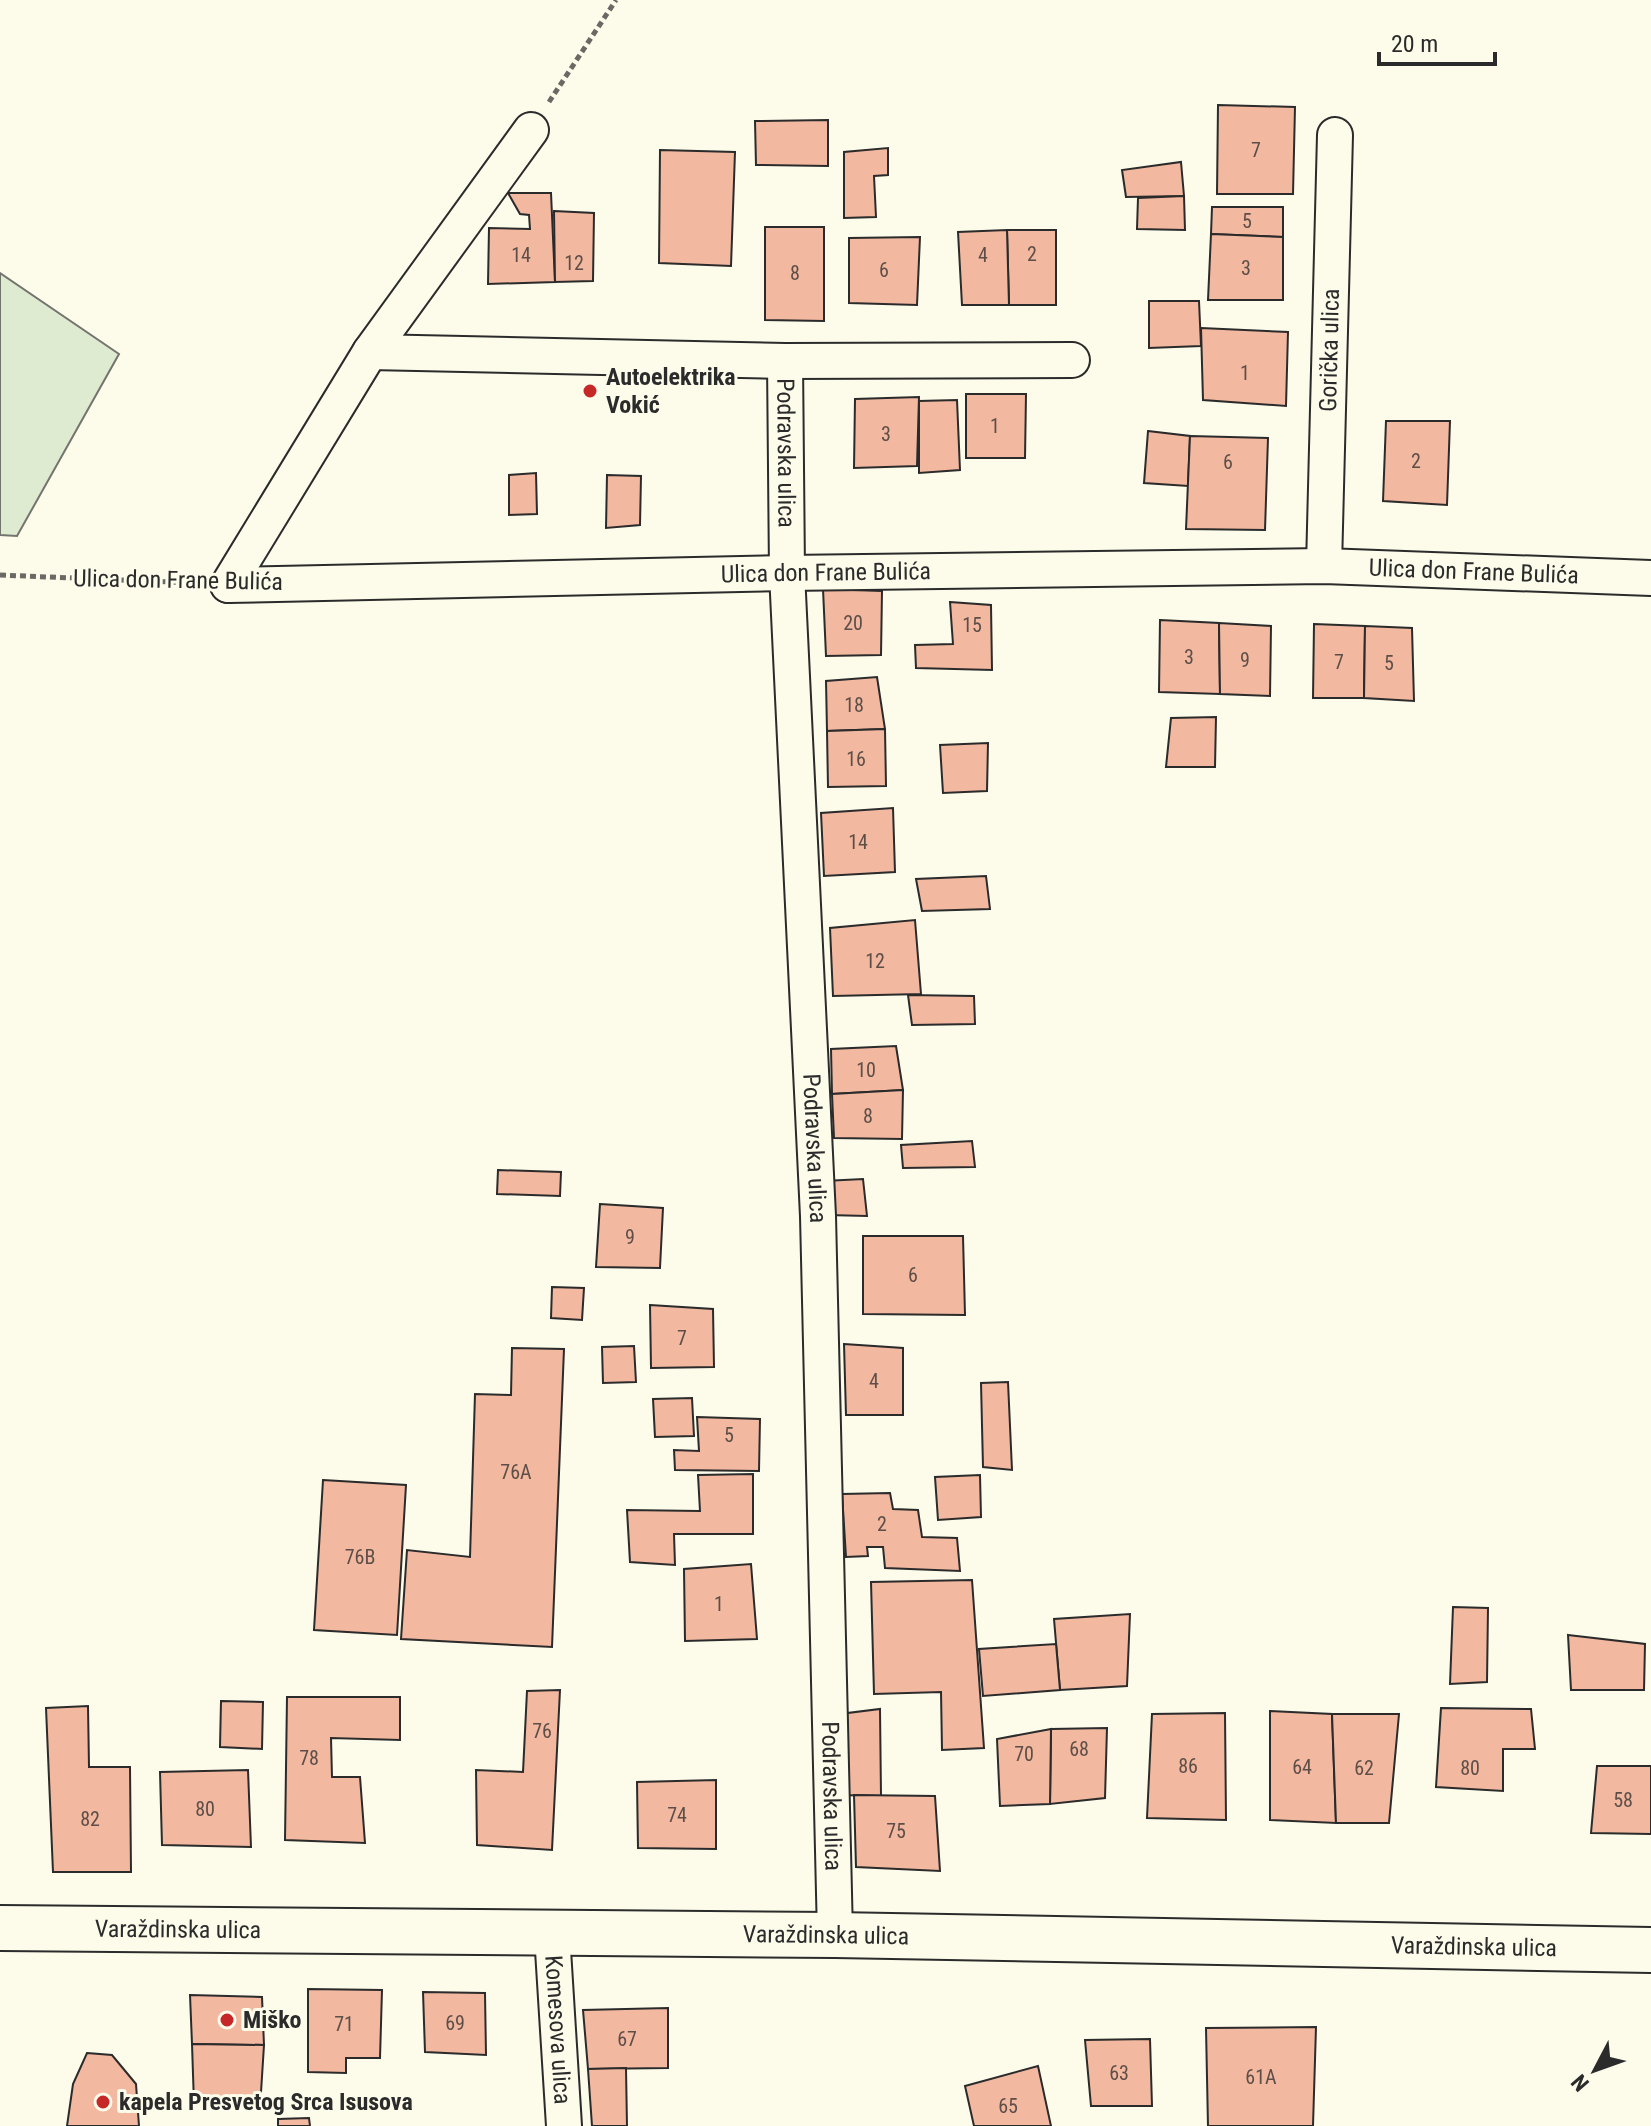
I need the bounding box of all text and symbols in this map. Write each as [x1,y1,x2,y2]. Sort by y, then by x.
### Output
scale bar [1379,16,1495,66]
text: 20 m [1391,30,1438,58]
house number: 7 [1251,138,1261,162]
house number: 5 [1242,209,1252,233]
house number: 2 [1027,242,1037,266]
house number: 14 [511,243,531,267]
house number: 4 [978,243,988,267]
house number: 12 [564,251,584,275]
house number: 3 [1241,256,1251,280]
house number: 6 [879,258,889,282]
house number: 8 [790,261,800,285]
street label: Gorička ulica [1314,288,1345,412]
house number: 1 [1240,361,1250,385]
place label: Autoelektrika Vokić [606,363,736,419]
street label: Podravska ulica [771,378,801,528]
marker: Autoelektrika Vokić [581,382,599,400]
house number: 1 [990,414,1000,438]
house number: 3 [881,422,891,446]
house number: 2 [1411,449,1421,473]
house number: 6 [1223,450,1233,474]
street label: Ulica don Frane Bulića [1368,554,1579,589]
street label: Ulica don Frane Bulića [721,557,931,588]
street label: Ulica don Frane Bulića [73,564,283,596]
house number: 20 [843,611,863,635]
house number: 15 [962,613,982,637]
house number: 3 [1184,645,1194,669]
house number: 9 [1240,648,1250,672]
house number: 7 [1334,650,1344,674]
house number: 5 [1384,651,1394,675]
house number: 18 [844,693,864,717]
house number: 16 [846,747,866,771]
house number: 14 [848,830,868,854]
house number: 12 [865,949,885,973]
house number: 10 [856,1058,876,1082]
street label: Podravska ulica [797,1073,832,1223]
house number: 8 [863,1104,873,1128]
house number: 9 [625,1225,635,1249]
house number: 6 [908,1263,918,1287]
house number: 7 [677,1326,687,1350]
house number: 4 [869,1369,879,1393]
house number: 5 [724,1423,734,1447]
house number: 76A [500,1460,532,1484]
house number: 2 [877,1512,887,1536]
house number: 76B [345,1545,375,1569]
house number: 1 [714,1592,724,1616]
house number: 76 [532,1719,552,1743]
street label: Podravska ulica [816,1721,847,1871]
house number: 68 [1069,1737,1089,1761]
house number: 70 [1014,1742,1034,1766]
house number: 78 [299,1746,319,1770]
house number: 86 [1178,1754,1198,1778]
house number: 64 [1292,1755,1312,1779]
house number: 62 [1354,1756,1374,1780]
house number: 80 [1460,1756,1480,1780]
house number: 58 [1613,1788,1633,1812]
house number: 80 [195,1797,215,1821]
house number: 74 [667,1803,687,1827]
house number: 82 [80,1807,100,1831]
house number: 75 [886,1819,906,1843]
street label: Varaždinska ulica [95,1915,261,1944]
street label: Varaždinska ulica [743,1920,909,1950]
street label: Varaždinska ulica [1391,1931,1557,1962]
street label: Komesova ulica [539,1954,577,2105]
place label: Miško [243,2006,302,2034]
marker: Miško [218,2011,236,2029]
house number: 69 [445,2011,465,2035]
house number: 71 [334,2012,354,2036]
house number: 67 [617,2027,637,2051]
north arrow [1555,2030,1635,2110]
house number: 63 [1109,2061,1129,2085]
house number: 61A [1245,2065,1277,2089]
text: N [1566,2070,1594,2096]
place label: kapela Presvetog Srca Isusova [119,2088,413,2116]
marker: kapela Presvetog Srca Isusova [94,2093,112,2111]
house number: 65 [998,2094,1018,2118]

